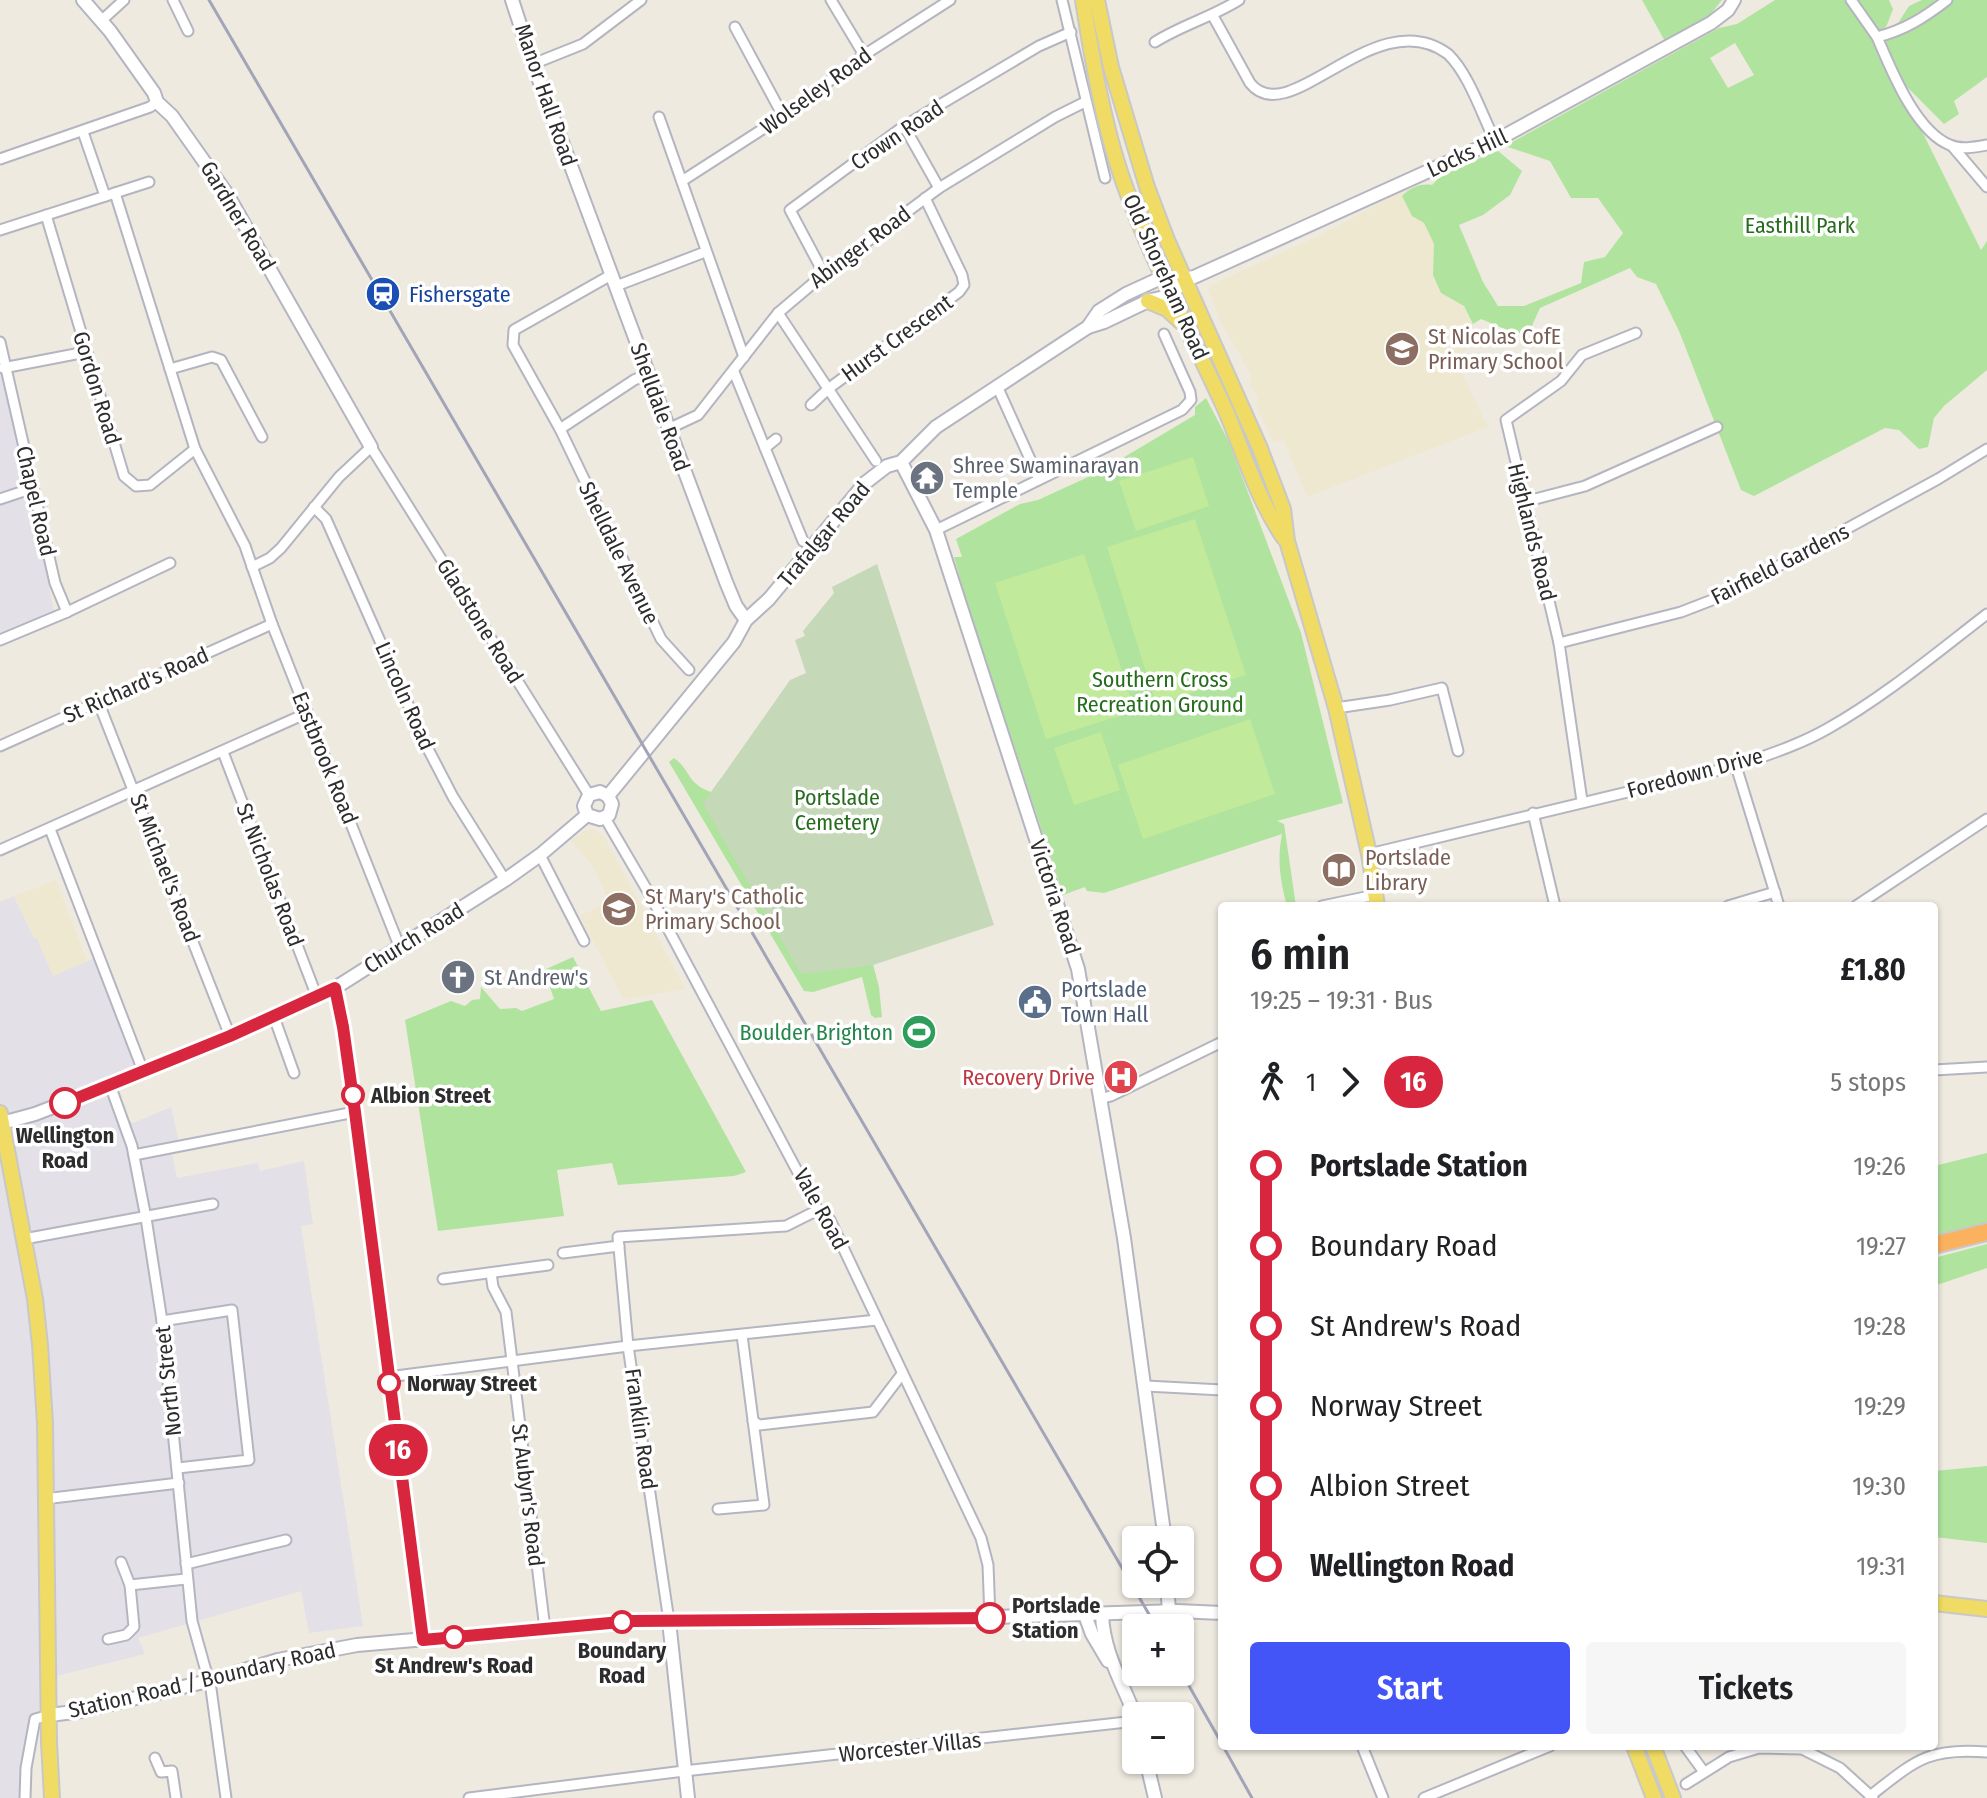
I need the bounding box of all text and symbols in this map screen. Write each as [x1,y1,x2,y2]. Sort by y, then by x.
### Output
street label: Manor Hall Road [509,20,583,170]
street label: Wolseley Road [755,42,877,140]
street label: Crown Road [845,94,949,176]
street label: Locks Hill [1423,123,1512,183]
street label: Gardner Road [195,156,281,276]
street label: Old Shoreham Road [1117,190,1215,364]
street label: Abinger Road [804,200,916,294]
park label: Easthill Park [1745,212,1856,239]
station icon: Fishersgate [364,275,402,313]
place label: Fishersgate [409,281,511,308]
street label: Hurst Crescent [836,288,958,387]
place label: St Nicolas CofE Primary School [1428,323,1564,375]
street label: Gordon Road [67,328,127,448]
school or university icon: St Nicolas CofE Primary School [1383,330,1421,368]
street label: Shelldale Road [624,339,696,475]
street label: Chapel Road [10,443,62,559]
place label: Shree Swaminarayan Temple [953,452,1139,504]
temple icon: Shree Swaminarayan Temple [908,459,946,497]
street label: Highlands Road [1502,460,1562,604]
street label: Trafalgar Road [772,476,876,592]
street label: Shelldale Avenue [573,477,665,629]
street label: Fairfield Gardens [1706,518,1854,610]
street label: Gladstone Road [431,554,529,688]
street label: Lincoln Road [369,638,441,754]
street label: St Richard's Road [59,641,213,729]
park label: Southern Cross Recreation Ground [1076,666,1244,718]
street label: Eastbrook Road [286,688,364,828]
street label: Foredown Drive [1624,742,1766,804]
park label: Portslade Cemetery [794,784,880,836]
street label: St Michael's Road [124,790,206,946]
street label: St Nicholas Road [230,800,310,950]
street label: Victoria Road [1024,836,1086,958]
place label: Portslade Library [1365,844,1451,896]
library icon: Portslade Library [1320,851,1358,889]
place label: St Mary's Catholic Primary School [645,883,804,935]
school or university icon: St Mary's Catholic Primary School [600,890,638,928]
street label: Church Road [359,897,469,979]
text: 6 min [1250,928,1350,981]
text: £1.80 [1841,952,1906,988]
church icon: St Andrew's [439,958,477,996]
place label: St Andrew's [484,964,588,991]
place label: Portslade Town Hall [1061,976,1148,1028]
public building icon: Portslade Town Hall [1016,983,1054,1021]
text: 19:25 – 19:31 · Bus [1250,985,1433,1016]
sports icon: Boulder Brighton [900,1013,938,1051]
place label: Boulder Brighton [739,1019,893,1046]
hospital icon: Recovery Drive [1102,1058,1140,1096]
icon: walk [1250,1060,1294,1104]
icon: forward [1328,1060,1372,1104]
place label: Recovery Drive [962,1064,1095,1091]
text: 16 [1400,1065,1427,1098]
text: 1 [1306,1067,1316,1098]
text: 5 stops [1830,1067,1906,1098]
place label: Albion Street [370,1082,491,1109]
marker: Albion Street [342,1084,364,1106]
marker: Wellington Road [50,1088,80,1118]
place label: Wellington Road [16,1122,114,1174]
text: Portslade Station [1310,1148,1528,1184]
text: 19:26 [1853,1151,1906,1182]
street label: Vale Road [788,1164,854,1254]
text: Boundary Road [1310,1228,1498,1264]
text: 19:27 [1856,1231,1906,1262]
text: St Andrew's Road [1310,1308,1521,1344]
text: 19:28 [1853,1311,1906,1342]
street label: North Street [149,1324,187,1437]
street label: Franklin Road [619,1367,663,1491]
place label: Norway Street [407,1370,537,1397]
marker: Norway Street [378,1372,400,1394]
text: Norway Street [1310,1388,1482,1424]
text: 19:29 [1854,1391,1906,1422]
street label: St Aubyn's Road [506,1422,550,1568]
line badge: 16 [362,1424,434,1476]
text: 16 [385,1433,411,1466]
text: Albion Street [1310,1468,1470,1504]
text: 19:30 [1852,1471,1906,1502]
map controls [1122,1526,1194,1774]
button: locate [1122,1526,1194,1598]
text: Wellington Road [1310,1548,1514,1584]
text: 19:31 [1856,1551,1906,1582]
place label: Portslade Station [1012,1592,1100,1644]
marker: Portslade Station [975,1603,1005,1633]
marker: Boundary Road [611,1611,633,1633]
button: + [1122,1614,1194,1686]
marker: St Andrew's Road [443,1626,465,1648]
street label: Station Road / Boundary Road [66,1636,338,1724]
place label: Boundary Road [578,1637,667,1689]
button: Start [1250,1642,1570,1734]
button: Tickets [1586,1642,1906,1734]
place label: St Andrew's Road [375,1652,533,1679]
button: − [1122,1702,1194,1774]
street label: Worcester Villas [837,1726,983,1768]

